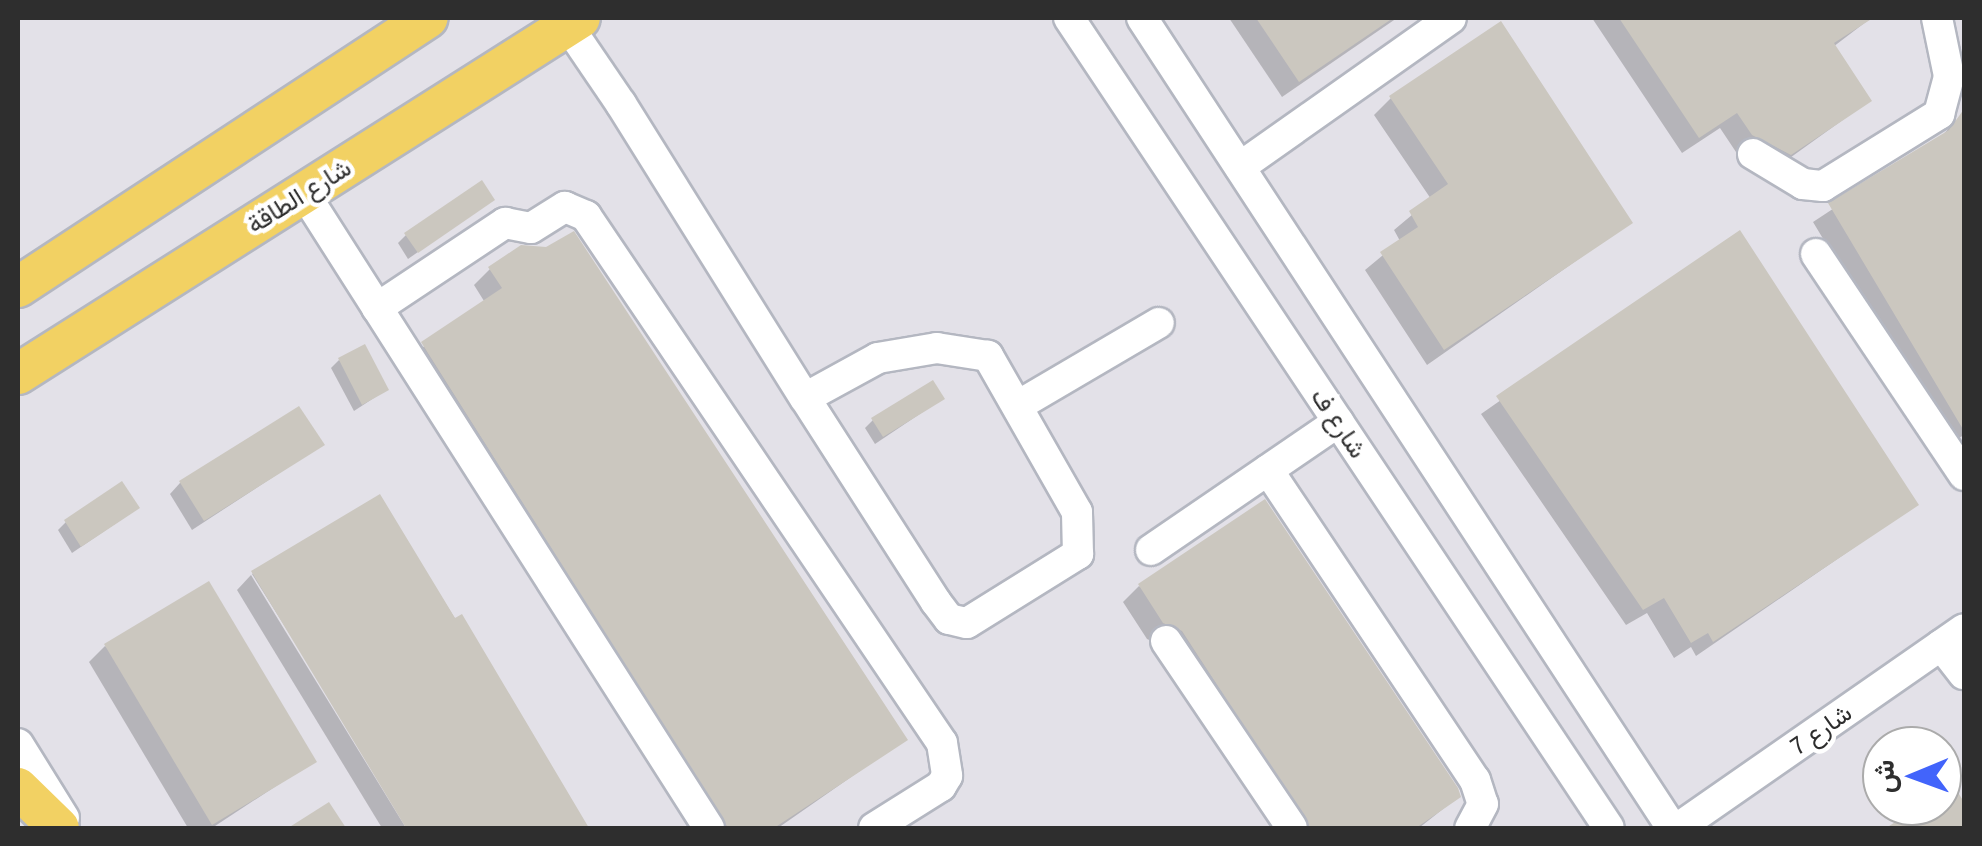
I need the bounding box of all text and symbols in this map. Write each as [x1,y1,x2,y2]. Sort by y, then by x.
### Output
street label: شارع الطاقة [242,152,356,240]
street label: شارع ف [1305,382,1373,464]
street label: شارع 7 [1785,697,1857,761]
north arrow [1862,726,1962,826]
text: ش [1865,759,1903,794]

